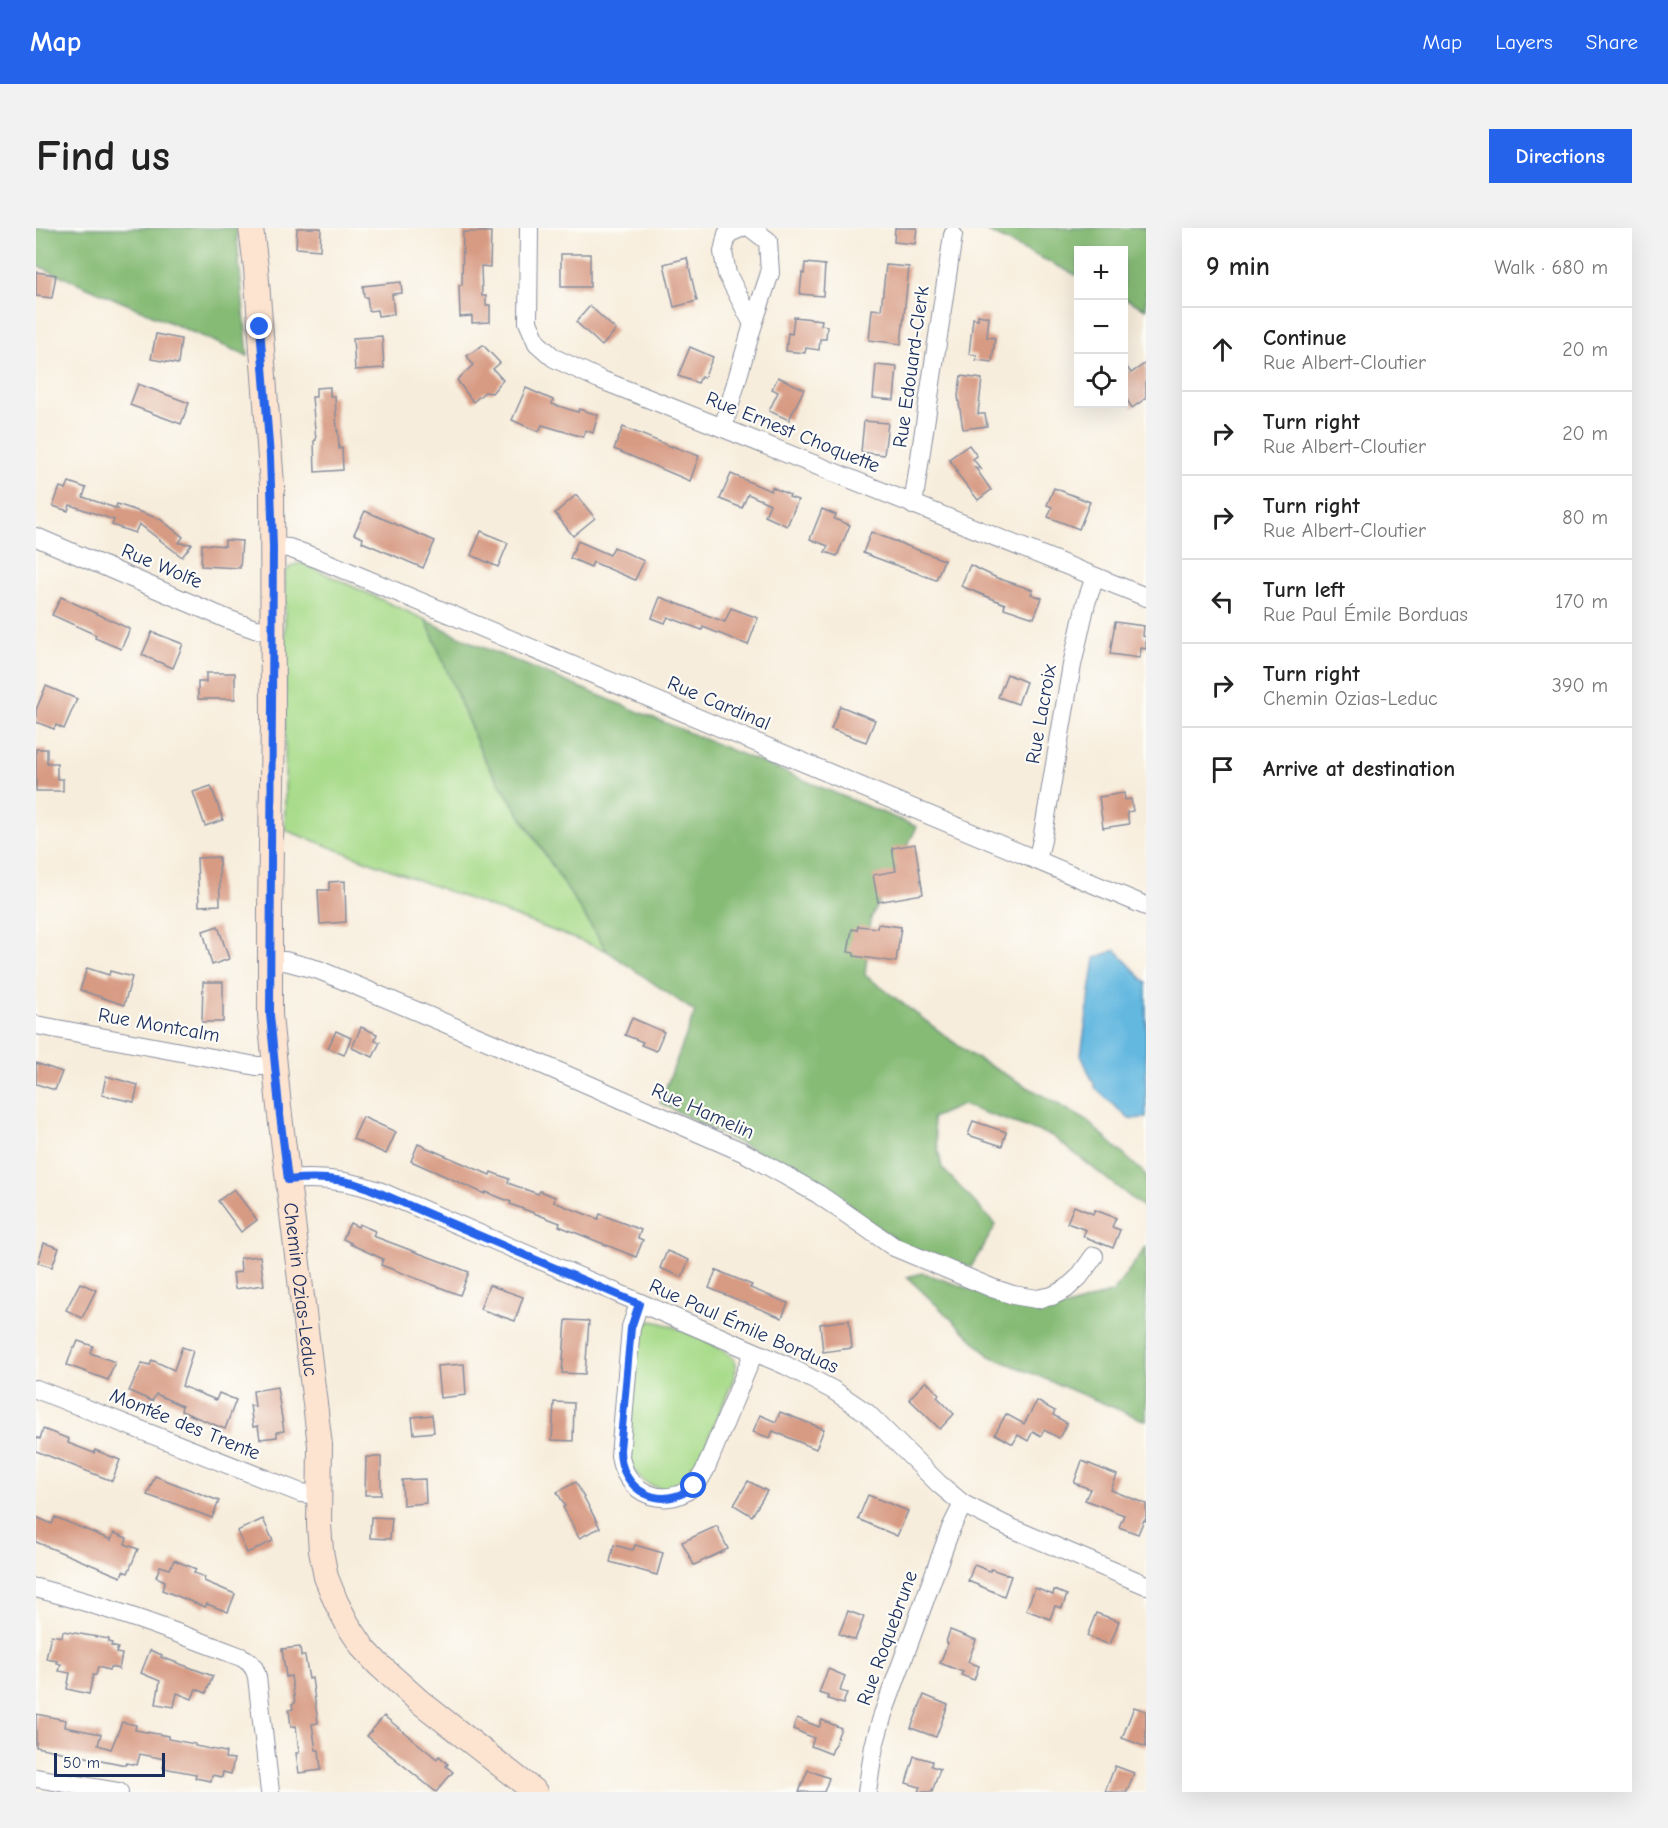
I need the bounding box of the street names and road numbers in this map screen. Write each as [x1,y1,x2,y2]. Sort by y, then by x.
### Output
street label: Rue Edouard-Clerk [888,284,934,449]
street label: Rue Ernest Choquette [703,387,883,477]
street label: Rue Wolfe [118,539,206,593]
street label: Rue Lacroix [1021,662,1061,766]
street label: Rue Cardinal [664,671,774,735]
street label: Rue Montcalm [96,1003,222,1047]
street label: Rue Hamelin [648,1078,758,1144]
street label: Chemin Ozias-Leduc [279,1201,323,1378]
street label: Rue Paul Émile Borduas [646,1274,842,1378]
street label: Montée des Trente [106,1383,264,1465]
street label: Rue Roquebrune [852,1568,922,1708]

